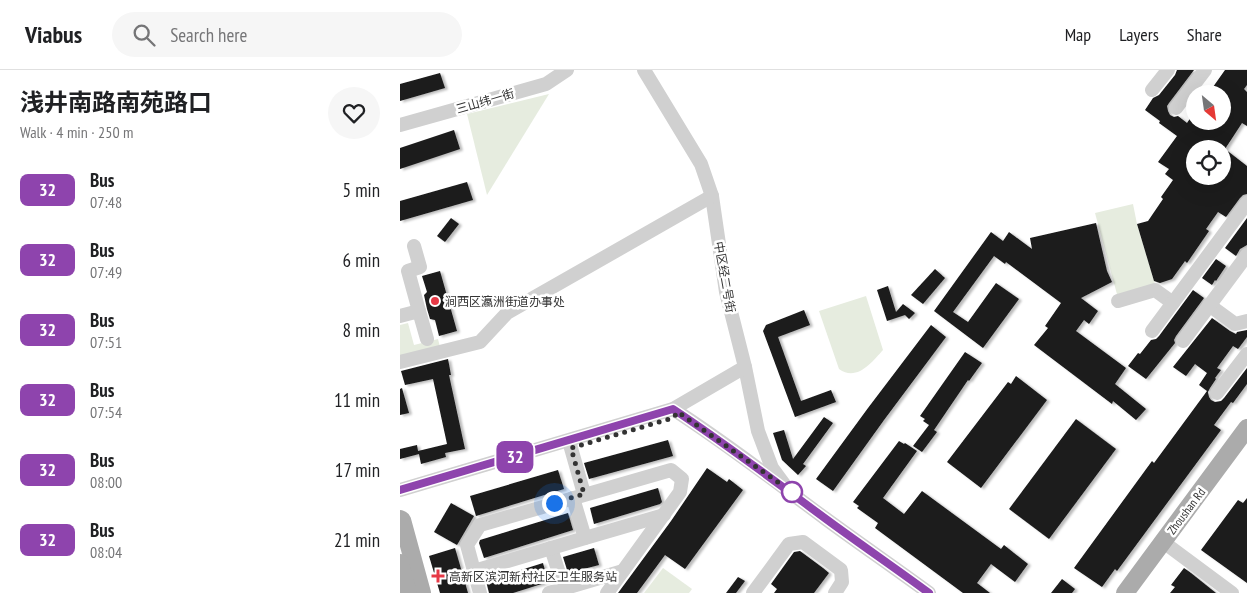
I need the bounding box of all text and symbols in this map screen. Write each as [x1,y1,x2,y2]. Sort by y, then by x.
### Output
search box [112,12,462,57]
text: Viabus [25,19,82,50]
icon: search [130,21,158,49]
text: Search here [170,23,247,47]
text: Map [1065,23,1091,46]
text: Layers [1119,23,1159,46]
text: Share [1187,23,1222,46]
north arrow [1186,85,1231,130]
map controls [1186,85,1231,185]
street label: 三山纬一街 [454,86,516,116]
text: 浅井南路南苑路口 [20,87,212,118]
button: heart [328,87,380,139]
text: Walk · 4 min · 250 m [20,122,133,142]
button: locate [1186,140,1231,185]
text: Bus [90,168,114,192]
text: 32 [39,178,56,201]
text: 5 min [343,178,380,202]
text: 07:48 [90,192,122,212]
text: Bus [90,238,114,262]
street label: 中区经二号街 [711,240,739,314]
text: 32 [39,248,56,271]
text: 6 min [343,248,380,272]
text: 07:49 [90,262,122,282]
place label: 涧西区瀛洲街道办事处 [445,294,565,309]
marker: 涧西区瀛洲街道办事处 [429,295,441,307]
text: Bus [90,308,114,332]
text: 32 [39,318,56,341]
text: 8 min [343,318,380,342]
text: 07:51 [90,332,122,352]
text: Bus [90,378,114,402]
text: 32 [39,388,56,411]
text: 11 min [334,388,380,412]
text: 07:54 [90,402,122,422]
line badge: 32 [492,441,538,473]
text: 32 [506,445,524,468]
text: Bus [90,448,114,472]
text: 32 [39,458,56,481]
text: 17 min [335,458,380,482]
text: 08:00 [90,472,122,492]
unlabelled marker [781,481,803,503]
street label: Zhoushan Rd [1164,485,1208,537]
your location [542,491,567,516]
text: Bus [90,518,114,542]
text: 32 [39,528,56,551]
text: 21 min [334,528,380,552]
text: 08:04 [90,542,122,562]
marker: 高新区滨河新村社区卫生服务站 [431,569,445,583]
place label: 高新区滨河新村社区卫生服务站 [449,569,617,584]

